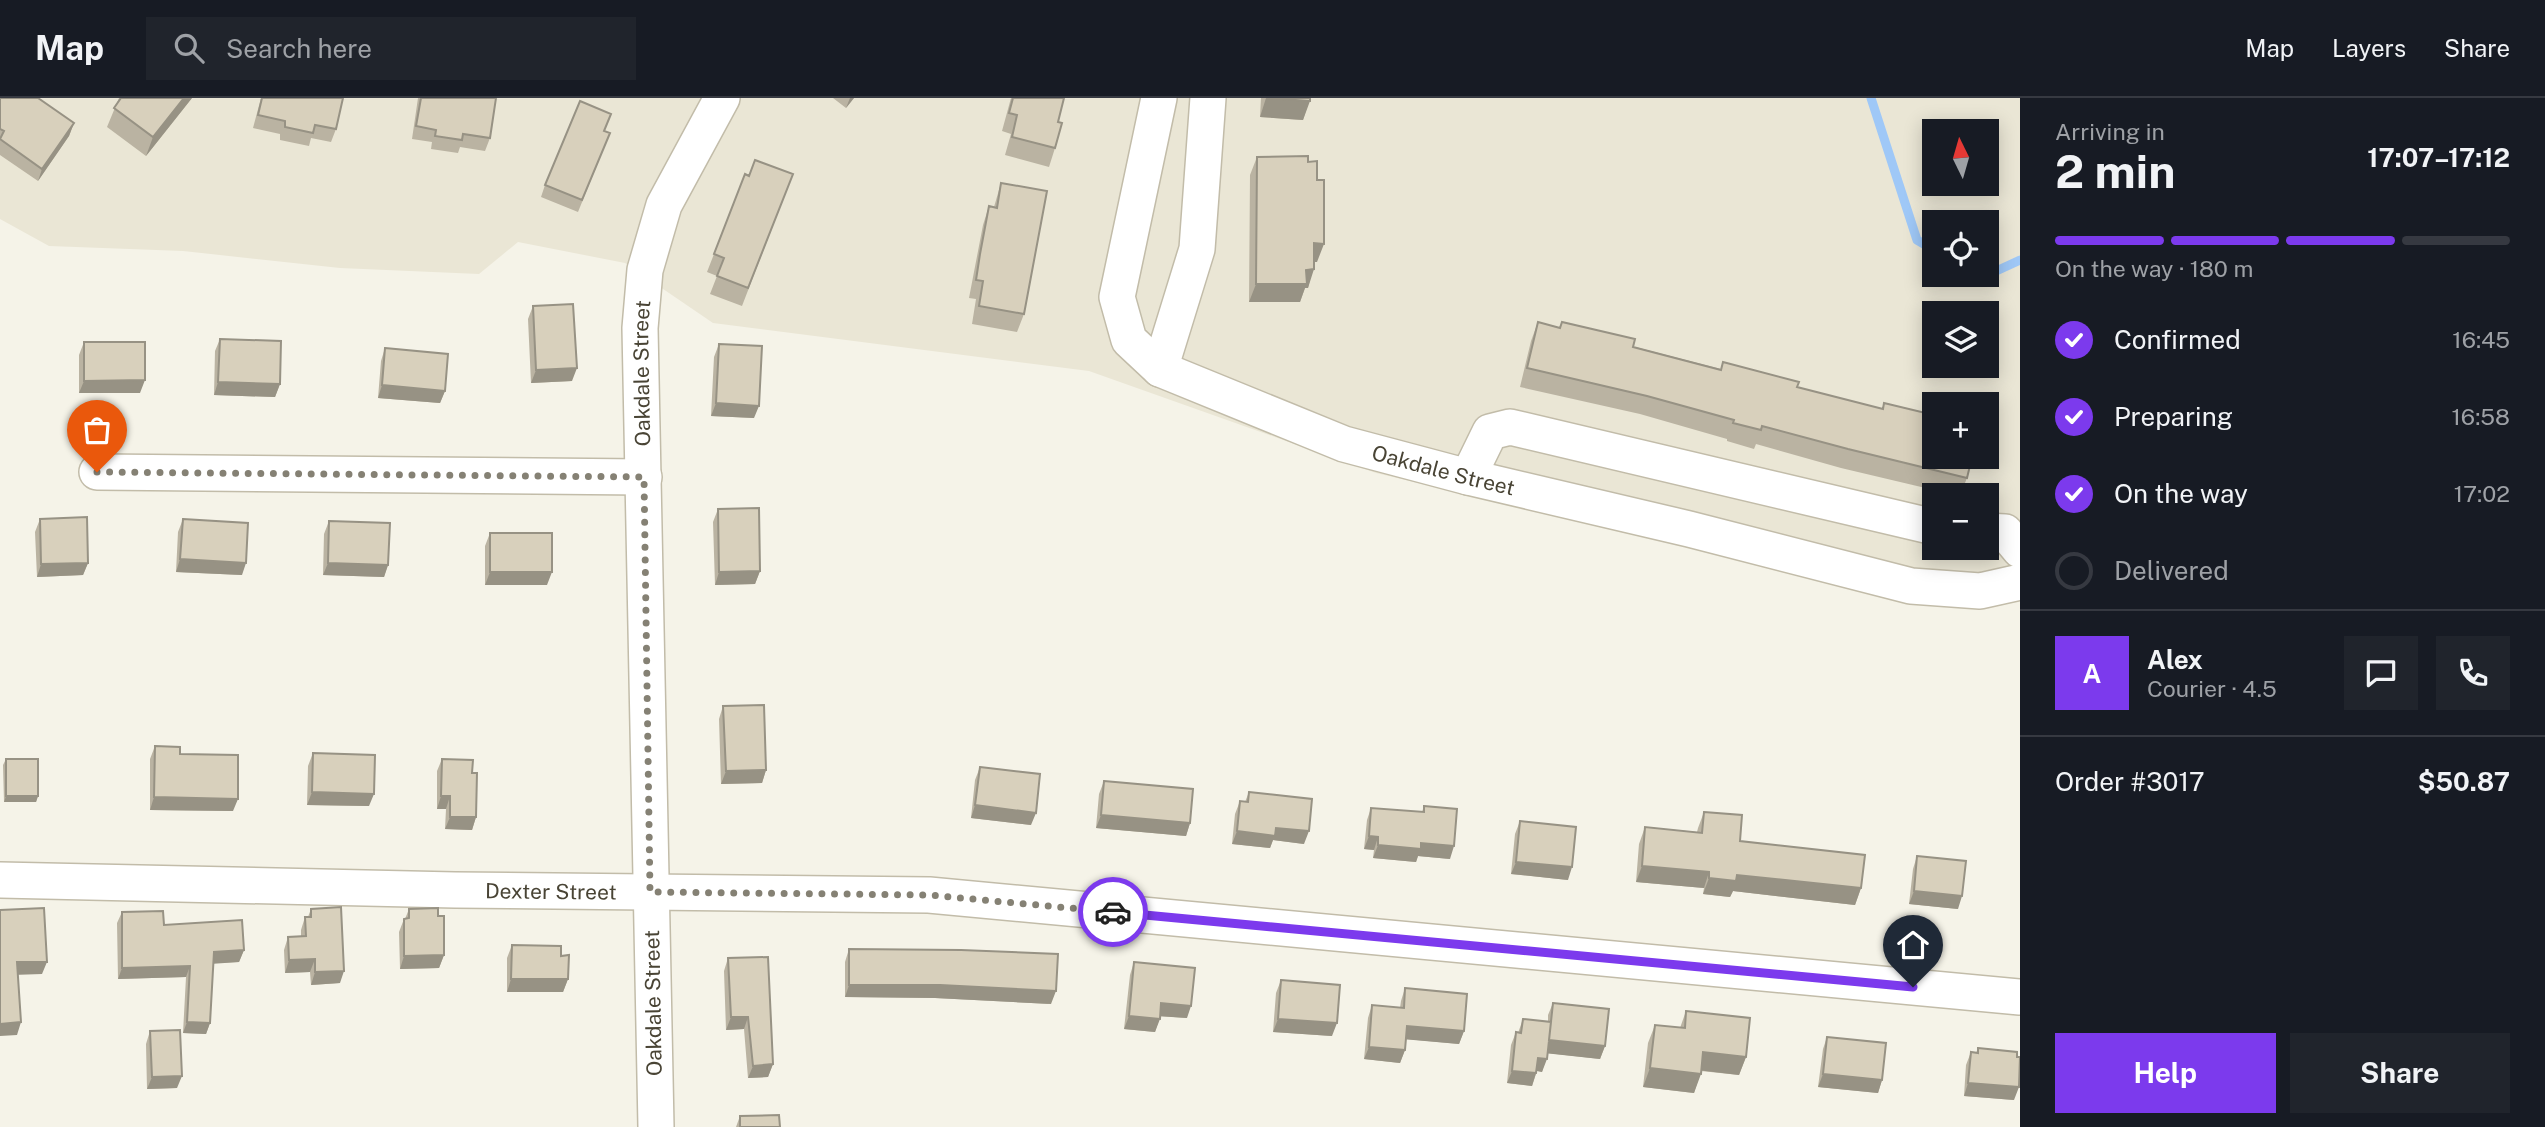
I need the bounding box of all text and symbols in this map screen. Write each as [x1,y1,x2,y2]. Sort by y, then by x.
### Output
search box [146,17,636,80]
text: Map [35,29,104,67]
icon: search [170,29,208,67]
text: Search here [226,33,372,64]
text: Map [2245,34,2294,62]
text: Layers [2332,34,2406,62]
text: Share [2444,34,2510,62]
text: Arriving in [2055,118,2165,145]
north arrow [1922,119,1998,196]
map controls [1922,119,1999,560]
text: 17:07–17:12 [2367,142,2510,173]
text: 2 min [2055,144,2175,198]
button: locate [1922,210,1999,287]
text: On the way · 180 m [2055,255,2253,282]
street label: Oakdale Street [627,299,655,447]
button: layers [1922,301,1999,378]
icon: check [2055,321,2093,359]
text: Confirmed [2114,324,2241,355]
text: 16:45 [2452,326,2510,353]
button: + [1922,392,1999,469]
icon: check [2055,398,2093,436]
pin [67,400,127,472]
text: Preparing [2114,401,2233,432]
text: 16:58 [2452,403,2510,430]
icon: bag [78,411,116,449]
street label: Oakdale Street [1369,440,1517,500]
icon: check [2055,475,2093,513]
text: On the way [2114,478,2248,509]
text: 17:02 [2454,480,2510,507]
button: − [1922,483,1999,560]
text: Delivered [2114,555,2229,586]
button: chat [2344,636,2418,710]
button: phone [2436,636,2510,710]
text: Alex [2147,644,2203,675]
text: A [2083,658,2101,689]
text: Courier · 4.5 [2147,675,2277,702]
text: Order #3017 [2055,766,2205,797]
text: $50.87 [2418,766,2510,797]
courier [1078,877,1148,947]
street label: Dexter Street [485,878,617,904]
icon: car [1094,893,1132,931]
pin [1883,915,1943,987]
icon: home [1894,926,1932,964]
street label: Oakdale Street [639,930,667,1076]
button: Help [2055,1033,2276,1113]
button: Share [2290,1033,2510,1113]

